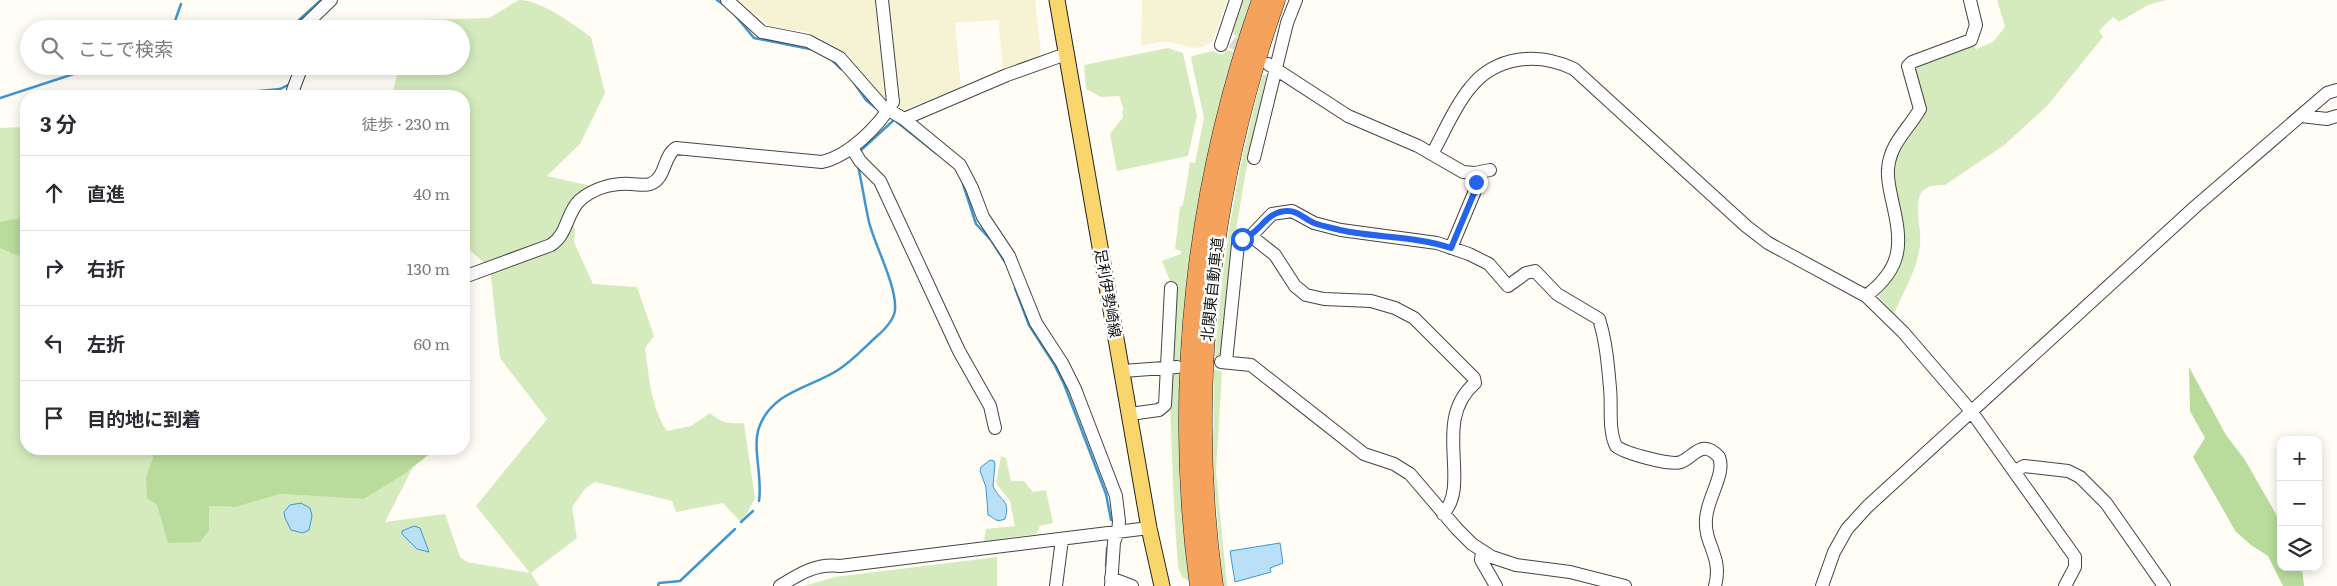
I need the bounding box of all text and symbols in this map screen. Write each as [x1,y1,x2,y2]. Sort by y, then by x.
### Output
search box [20,20,470,75]
icon: search [38,34,66,62]
text: ここで検索 [78,34,173,62]
text: 3 分 [40,107,77,138]
text: 徒歩 · 230 m [362,111,450,135]
route end [1465,171,1488,194]
icon: ahead [40,179,68,207]
text: 直進 [87,179,125,207]
text: 40 m [413,181,450,205]
route start [1231,228,1254,251]
street label: 北関東自動車道 [1194,236,1228,342]
street label: 足利伊勢崎線 [1090,247,1128,339]
icon: right [40,254,68,282]
text: 右折 [87,254,125,282]
text: 130 m [407,256,450,280]
icon: left [40,329,68,357]
text: 左折 [87,329,125,357]
text: 60 m [413,331,450,355]
icon: arrive [40,404,68,432]
text: 目的地に到着 [87,404,201,432]
map controls [2277,436,2322,571]
button: + [2277,436,2322,481]
button: − [2277,481,2322,526]
button: layers [2277,526,2322,571]

